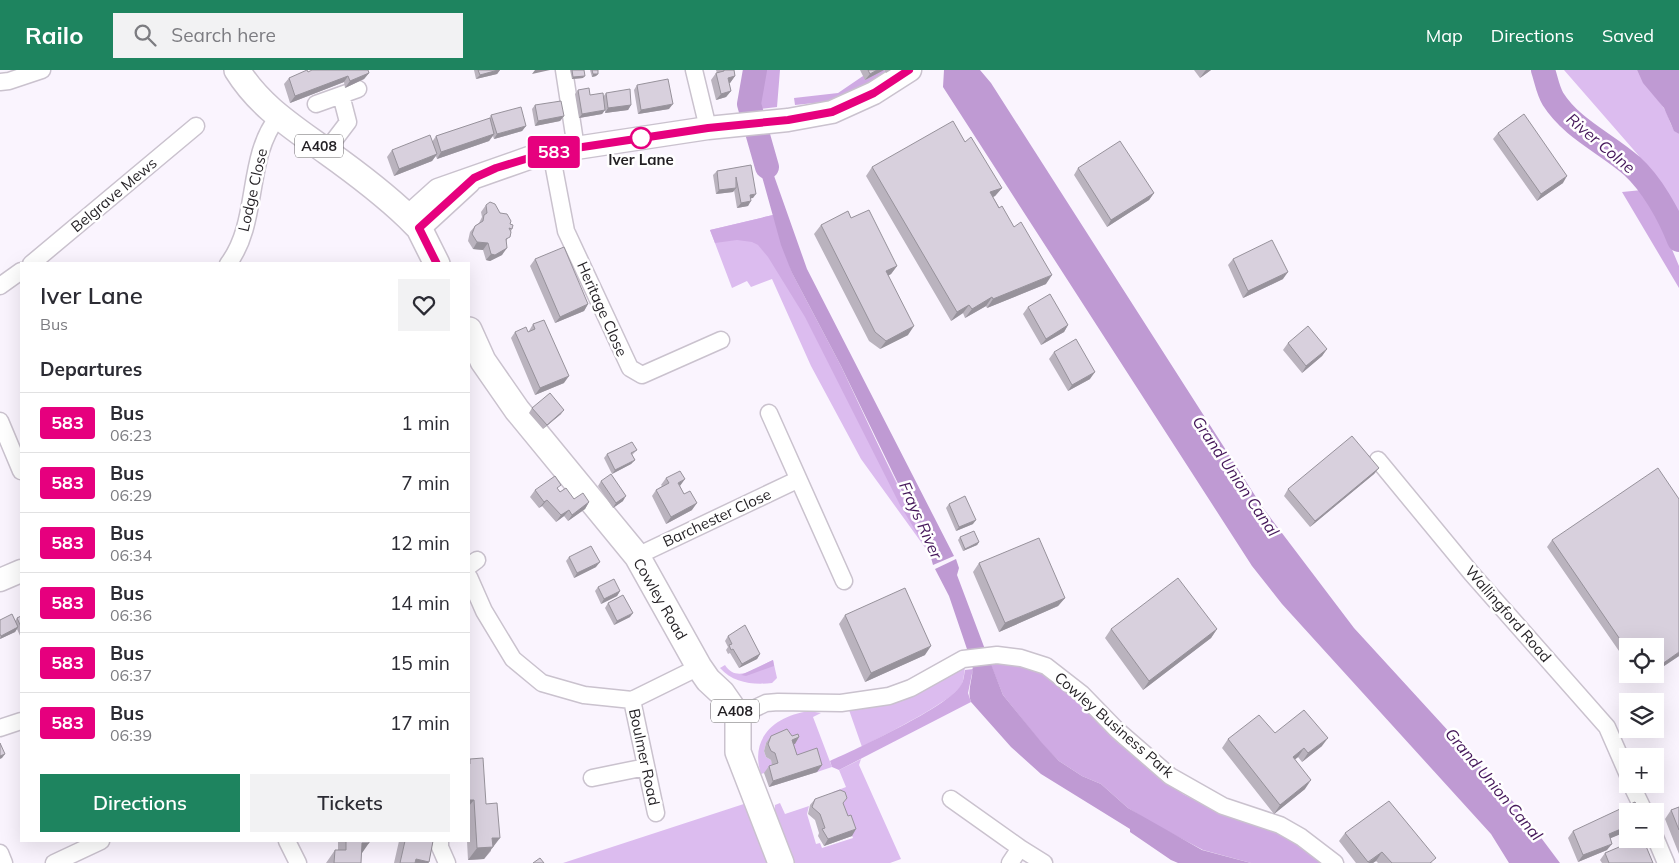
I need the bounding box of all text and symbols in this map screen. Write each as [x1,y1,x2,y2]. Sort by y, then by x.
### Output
search box [113,13,463,58]
text: Railo [25,20,83,50]
icon: search [131,21,159,49]
text: Search here [171,23,276,47]
text: Map [1426,24,1463,47]
text: Directions [1491,24,1574,47]
text: Saved [1602,24,1654,47]
water label: River Colne [1563,109,1640,178]
marker: Iver Lane [630,127,652,149]
road number: A408 [295,134,343,158]
line badge: 583 [525,136,583,168]
text: 583 [538,140,570,163]
street label: Lodge Close [234,146,271,233]
place label: Iver Lane [608,150,674,169]
street label: Belgrave Mews [67,153,161,236]
street label: Heritage Close [573,258,632,359]
button: heart [398,279,450,331]
text: Iver Lane [40,280,143,310]
text: Bus [40,314,68,334]
text: Departures [40,357,142,381]
text: Bus [110,401,144,425]
text: 583 [51,411,84,434]
text: 1 min [401,411,450,435]
water label: Grand Union Canal [1188,412,1284,540]
text: 06:23 [110,425,152,445]
text: Bus [110,461,144,485]
text: 583 [51,471,84,494]
text: 7 min [401,471,450,495]
water label: Frays River [895,478,947,563]
street label: Barchester Close [660,484,774,551]
text: 06:29 [110,485,152,505]
text: Bus [110,521,144,545]
text: 583 [51,531,84,554]
text: 12 min [390,531,450,555]
text: 06:34 [110,545,152,565]
street label: Cowley Road [629,554,692,643]
street label: Wallingford Road [1461,561,1556,666]
text: Bus [110,581,144,605]
text: 583 [51,591,84,614]
text: 14 min [390,591,450,615]
text: 06:36 [110,605,152,625]
map controls [1619,638,1664,848]
button: locate [1619,638,1664,683]
text: Bus [110,641,144,665]
text: 583 [51,651,84,674]
text: 15 min [390,651,450,675]
text: 06:37 [110,665,152,685]
street label: Cowley Business Park [1051,668,1178,782]
button: layers [1619,693,1664,738]
road number: A408 [711,700,759,722]
text: Bus [110,701,144,725]
street label: Boulmer Road [625,707,664,807]
text: 583 [51,711,84,734]
text: 17 min [390,711,450,735]
water label: Grand Union Canal [1441,724,1547,845]
text: 06:39 [110,725,152,745]
button: + [1619,748,1664,793]
button: Directions [40,774,240,832]
button: Tickets [250,774,450,832]
button: − [1619,803,1664,848]

